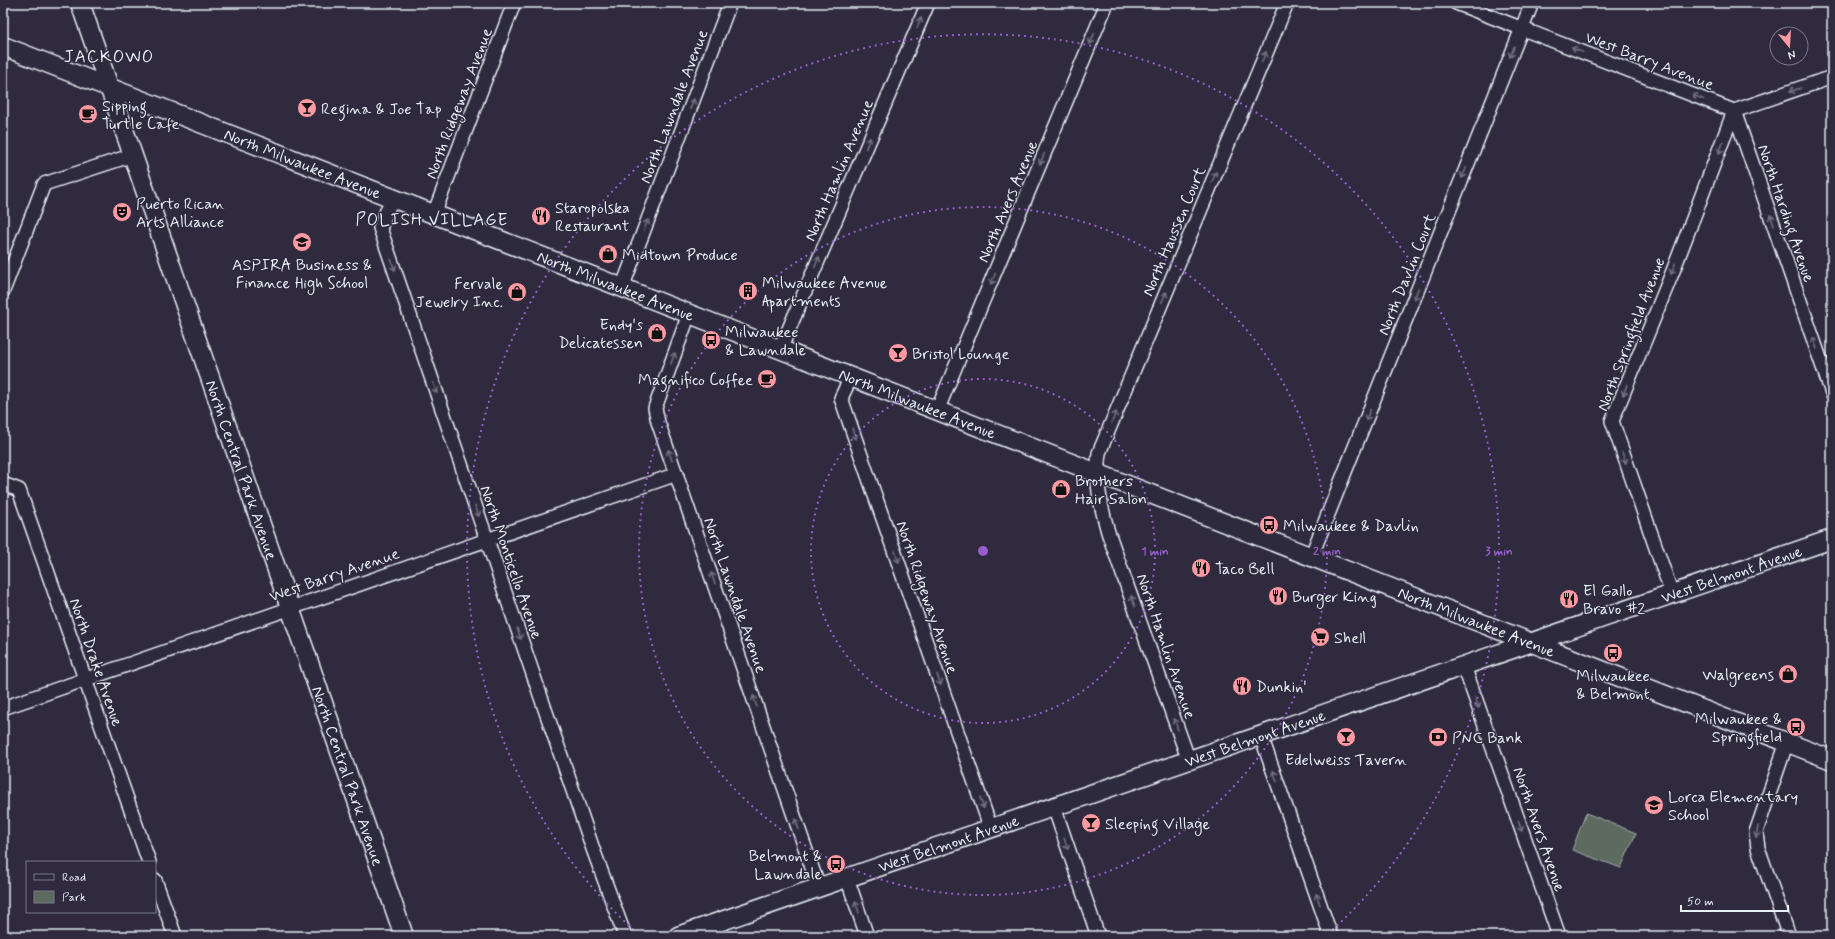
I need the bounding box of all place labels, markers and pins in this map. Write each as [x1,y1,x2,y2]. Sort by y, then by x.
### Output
place label: Sipping Turtle Cafe [102,96,180,135]
bar icon: Regina & Joe Tap [296,97,318,119]
place label: Regina & Joe Tap [321,99,442,121]
cafe icon: Sipping Turtle Cafe [77,103,99,125]
place label: Puerto Rican Arts Alliance [136,194,225,233]
place label: Staropolska Restaurant [555,198,630,237]
theatre icon: Puerto Rican Arts Alliance [111,201,133,223]
restaurant icon: Staropolska Restaurant [530,205,552,227]
school or university icon: ASPIRA Business & Finance High School [291,231,313,253]
shop icon: Midtown Produce [597,243,619,265]
place label: Midtown Produce [622,245,738,266]
place label: ASPIRA Business & Finance High School [232,255,372,295]
place label: Milwaukee Avenue Apartments [762,273,888,313]
place label: Fervale Jewelry Inc. [415,274,503,313]
building icon: Milwaukee Avenue Apartments [737,280,759,302]
shop icon: Fervale Jewelry Inc. [506,281,528,303]
place label: Endy's Delicatessen [558,315,643,354]
shop icon: Endy's Delicatessen [646,322,668,344]
place label: Milwaukee & Lawndale [725,322,807,361]
bus stop icon: Milwaukee & Lawndale [700,329,722,351]
bar icon: Bristol Lounge [887,342,909,364]
place label: Bristol Lounge [912,344,1010,365]
cafe icon: Magnifico Coffee [756,368,778,390]
place label: Magnifico Coffee [638,370,753,392]
place label: Brothers Hair Salon [1075,471,1147,510]
shop icon: Brothers Hair Salon [1050,478,1072,500]
bus stop icon: Milwaukee & Davlin [1258,514,1280,536]
place label: Milwaukee & Davlin [1283,516,1419,537]
centre of rings [976,544,990,558]
restaurant icon: Taco Bell [1190,557,1212,579]
place label: Taco Bell [1215,559,1274,580]
place label: El Gallo Bravo #2 [1583,581,1645,620]
restaurant icon: Burger King [1267,585,1289,607]
place label: Burger King [1292,587,1377,609]
restaurant icon: El Gallo Bravo #2 [1558,588,1580,610]
supermarket icon: Shell [1309,626,1331,648]
place label: Shell [1334,628,1366,649]
bus stop icon: Milwaukee & Belmont [1602,642,1624,664]
shop icon: Walgreens [1777,663,1799,685]
place label: Walgreens [1702,665,1774,687]
place label: Milwaukee & Belmont [1576,666,1650,705]
restaurant icon: Dunkin' [1231,675,1253,697]
place label: Dunkin' [1256,677,1307,698]
place label: Milwaukee & Springfield [1695,709,1782,749]
bus stop icon: Milwaukee & Springfield [1785,716,1807,738]
bar icon: Edelweiss Tavern [1335,726,1357,748]
bank icon: PNC Bank [1427,726,1449,748]
place label: PNC Bank [1452,728,1523,749]
place label: Edelweiss Tavern [1285,750,1408,771]
place label: Lorca Elementary School [1668,787,1798,826]
school or university icon: Lorca Elementary School [1643,794,1665,816]
bar icon: Sleeping Village [1080,812,1102,834]
place label: Sleeping Village [1105,814,1211,836]
place label: Belmont & Lawndale [749,846,822,885]
bus stop icon: Belmont & Lawndale [825,853,847,875]

